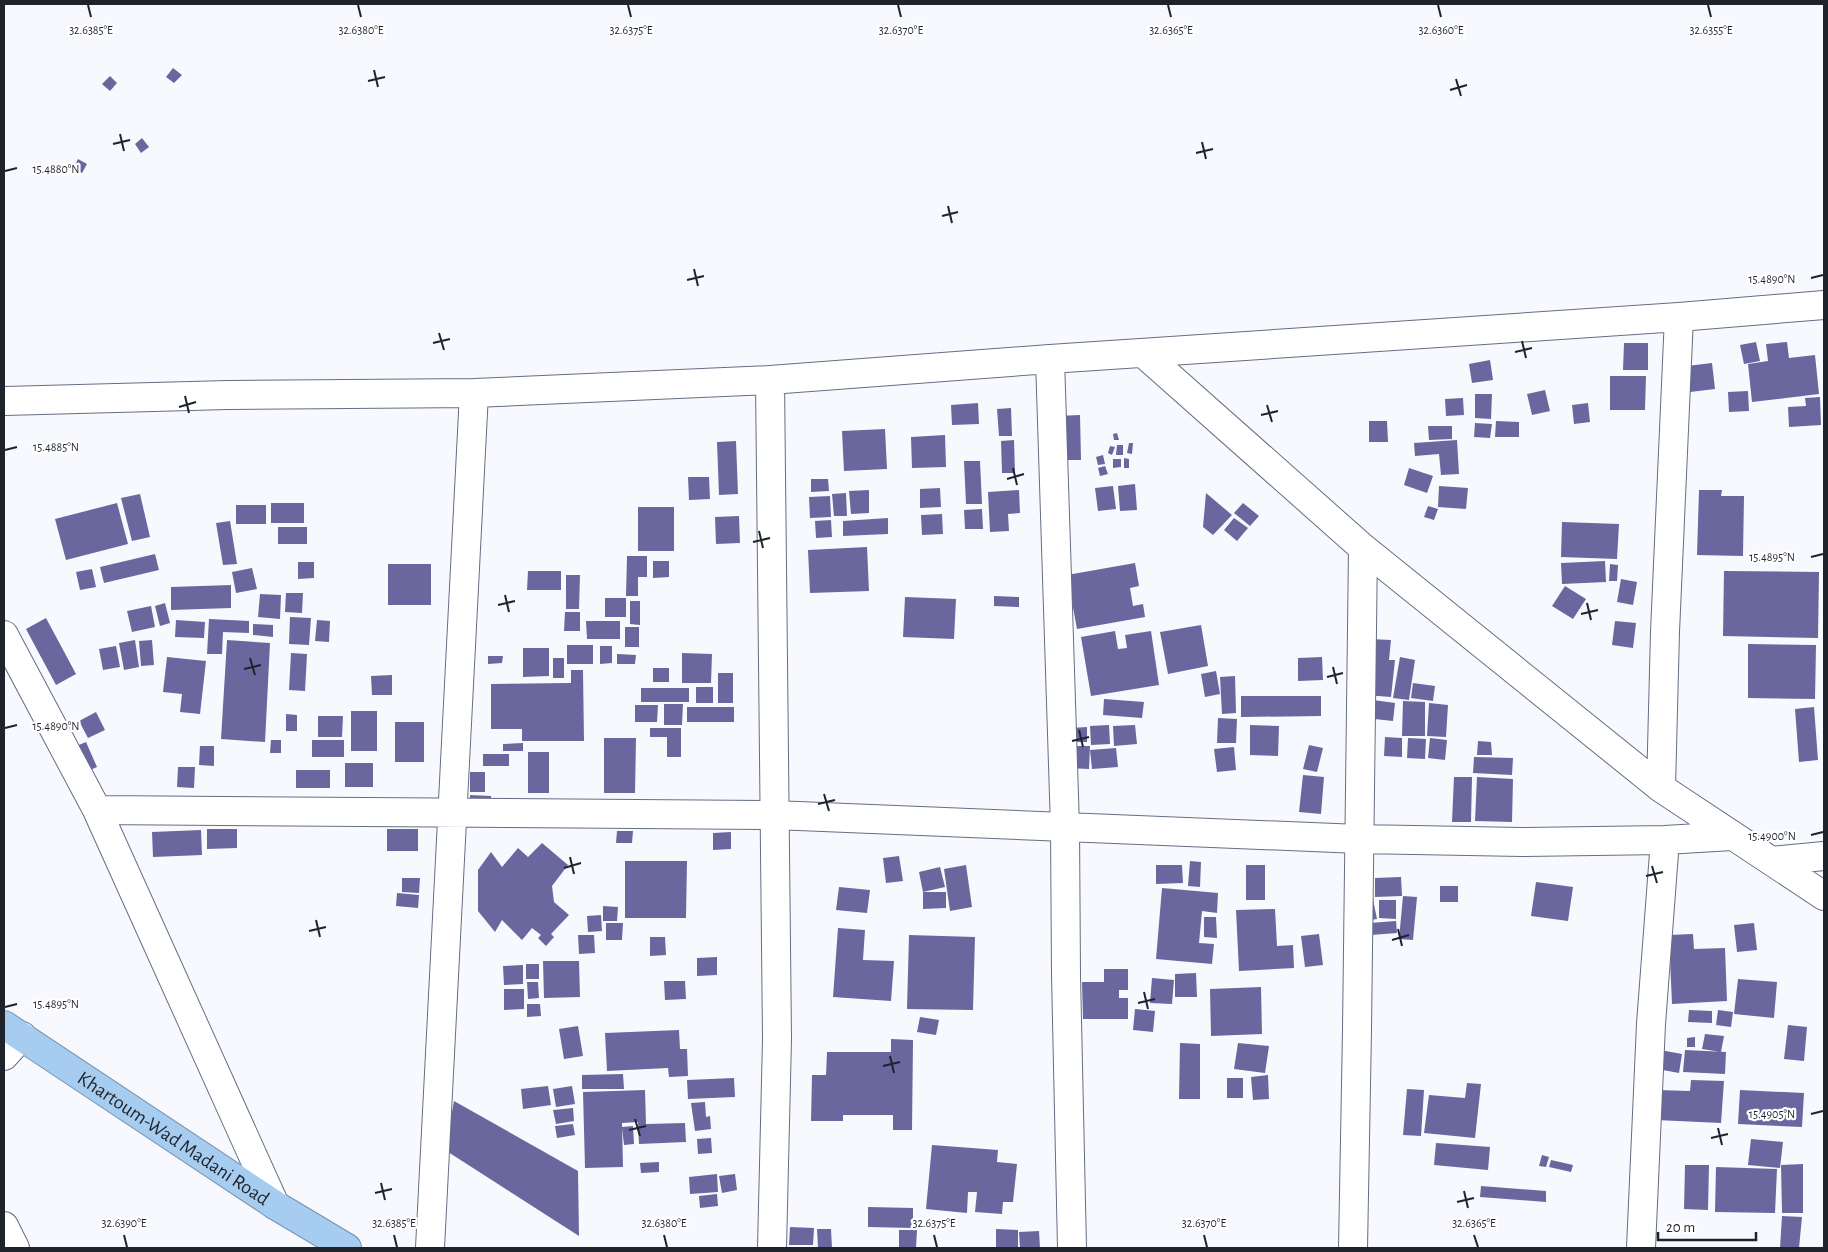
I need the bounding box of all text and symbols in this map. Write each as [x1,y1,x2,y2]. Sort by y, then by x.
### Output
text: 32.6385°E [69,24,113,36]
text: 32.6380°E [338,24,384,36]
text: 32.6375°E [609,24,653,36]
text: 32.6370°E [879,24,923,36]
text: 32.6365°E [1149,24,1193,36]
text: 32.6360°E [1418,24,1464,36]
text: 32.6355°E [1689,24,1733,36]
text: 15.4880°N [32,163,80,175]
text: 15.4890°N [1748,273,1796,285]
text: 15.4885°N [33,441,79,453]
text: 15.4895°N [1749,551,1795,563]
text: 15.4890°N [32,720,80,732]
text: 15.4900°N [1748,830,1796,842]
text: 15.4895°N [33,998,79,1010]
street label: Khartoum-Wad Madani Road [74,1068,273,1209]
text: 15.4905°N [1749,1108,1795,1120]
scale bar [1658,1210,1756,1242]
text: 32.6390°E [101,1217,147,1229]
text: 32.6385°E [372,1217,416,1229]
text: 32.6380°E [641,1217,687,1229]
text: 32.6375°E [912,1217,956,1229]
text: 32.6370°E [1182,1217,1226,1229]
text: 32.6365°E [1452,1217,1496,1229]
text: 20 m [1666,1220,1695,1235]

